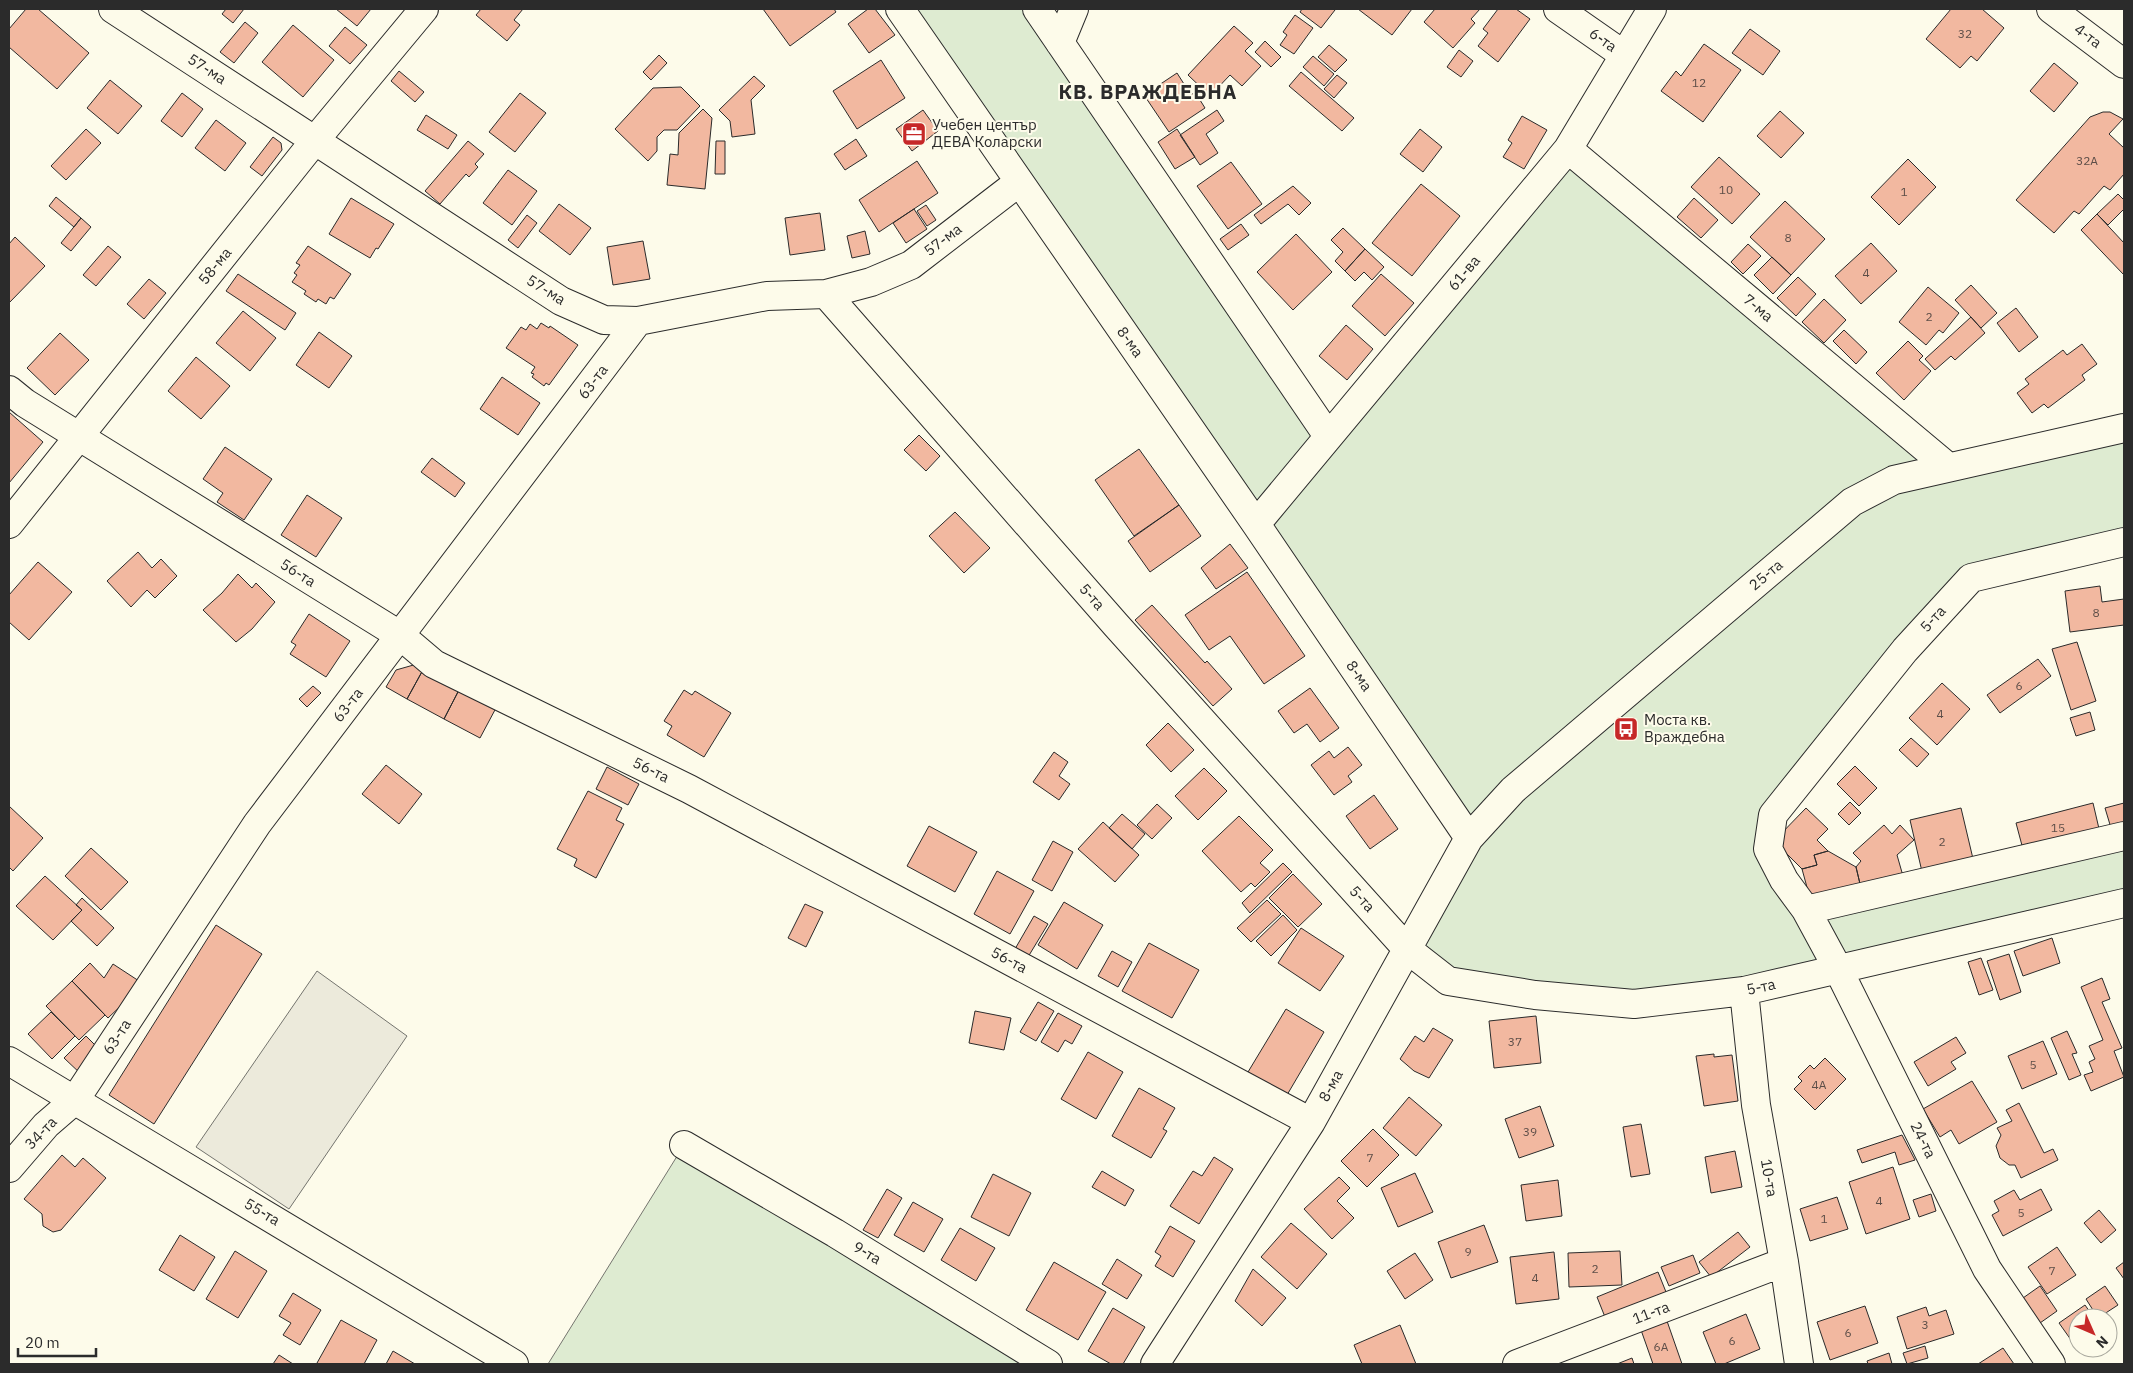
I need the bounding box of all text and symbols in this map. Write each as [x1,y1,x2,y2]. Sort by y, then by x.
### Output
street label: 4-та [2071,19,2106,52]
street label: 6-та [1586,23,1621,56]
house number: 32 [1958,26,1972,41]
street label: 57-ма [184,49,230,88]
house number: 12 [1692,75,1706,90]
district label: КВ. ВРАЖДЕБНА [1058,78,1238,105]
place label: Учебен център ДЕВА Коларски [932,115,1042,151]
office icon: Учебен център ДЕВА Коларски [901,121,927,147]
house number: 32А [2076,153,2098,168]
house number: 10 [1719,182,1733,197]
house number: 1 [1900,184,1908,199]
street label: 57-ма [920,219,965,260]
house number: 8 [1784,230,1792,245]
street label: 58-ма [194,243,235,288]
street label: 61-ва [1443,251,1484,294]
house number: 4 [1862,265,1870,280]
street label: 57-ма [523,270,569,309]
street label: 7-ма [1739,290,1777,326]
house number: 2 [1925,309,1933,324]
street label: 8-ма [1113,323,1148,361]
street label: 63-та [573,361,612,403]
street label: 56-та [277,554,320,591]
street label: 25-та [1745,555,1786,594]
street label: 5-та [1076,579,1109,614]
street label: 5-та [1916,601,1950,636]
house number: 8 [2092,605,2100,620]
street label: 8-ма [1342,657,1377,695]
house number: 6 [2015,678,2023,693]
street label: 63-та [328,684,367,726]
house number: 4 [1936,706,1944,721]
place label: Моста кв. Враждебна [1644,710,1725,746]
bus stop icon: Моста кв. Враждебна [1613,716,1639,742]
street label: 56-та [630,753,673,786]
house number: 15 [2051,820,2065,835]
house number: 2 [1938,834,1946,849]
street label: 5-та [1345,881,1379,916]
street label: 56-та [988,942,1031,977]
street label: 5-та [1745,974,1777,999]
street label: 63-та [98,1015,135,1058]
house number: 37 [1508,1034,1522,1049]
house number: 5 [2029,1057,2037,1072]
street label: 8-ма [1314,1067,1347,1105]
house number: 4А [1812,1077,1827,1092]
street label: 34-та [20,1112,61,1153]
street label: 24-та [1907,1118,1940,1161]
house number: 39 [1523,1124,1537,1139]
house number: 7 [1366,1150,1374,1165]
street label: 10-та [1757,1157,1782,1198]
house number: 4 [1875,1193,1883,1208]
street label: 55-та [241,1194,284,1230]
house number: 5 [2017,1205,2025,1220]
house number: 1 [1820,1211,1828,1226]
street label: 9-та [850,1237,885,1268]
house number: 9 [1464,1244,1472,1259]
house number: 2 [1591,1261,1599,1276]
house number: 7 [2048,1263,2056,1278]
house number: 4 [1531,1270,1539,1285]
street label: 11-та [1630,1297,1672,1328]
north arrow [2068,1308,2118,1358]
house number: 3 [1921,1317,1929,1332]
house number: 6 [1844,1325,1852,1340]
scale bar [18,1326,95,1358]
text: N [2092,1332,2112,1352]
text: 20 m [25,1333,60,1352]
house number: 6 [1728,1333,1736,1348]
house number: 6А [1654,1339,1669,1354]

